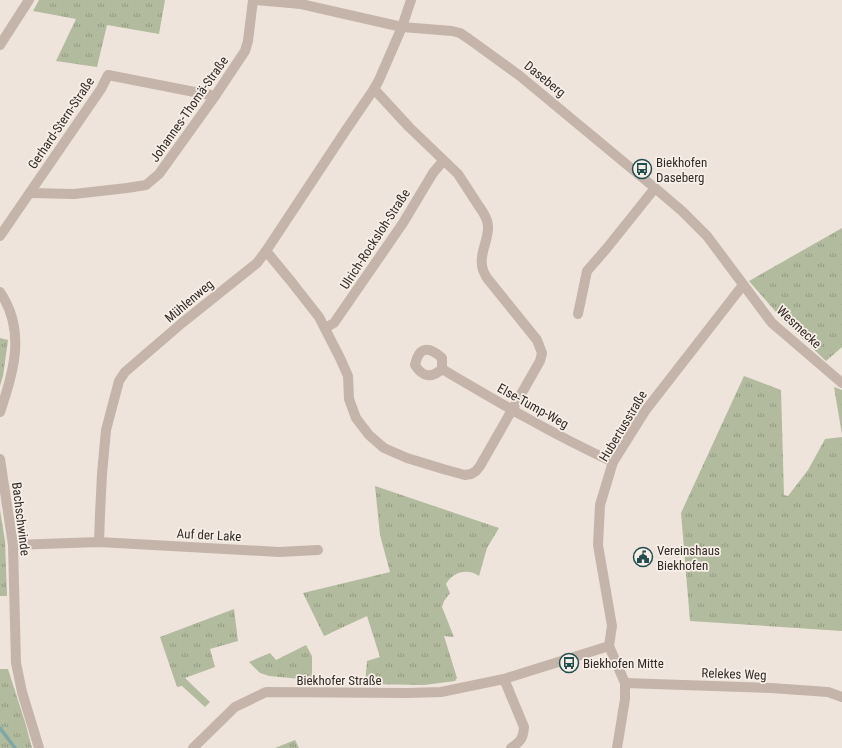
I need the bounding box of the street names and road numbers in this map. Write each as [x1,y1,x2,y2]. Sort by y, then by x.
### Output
street label: Johannes-Thomä-Straße [147,53,231,165]
street label: Daseberg [521,58,569,100]
street label: Gerhard-Stern-Straße [25,74,97,172]
street label: Ulrich-Rocksloh-Straße [337,186,413,292]
street label: Mühlenweg [162,276,216,326]
street label: Wesmecke [774,303,824,351]
street label: Else-Tump-Weg [495,380,571,432]
street label: Hubertusstraße [596,388,650,464]
street label: Bachschwinde [9,481,33,557]
street label: Auf der Lake [176,526,242,544]
street label: Relekes Weg [701,665,767,683]
street label: Biekhofer Straße [296,673,382,688]

